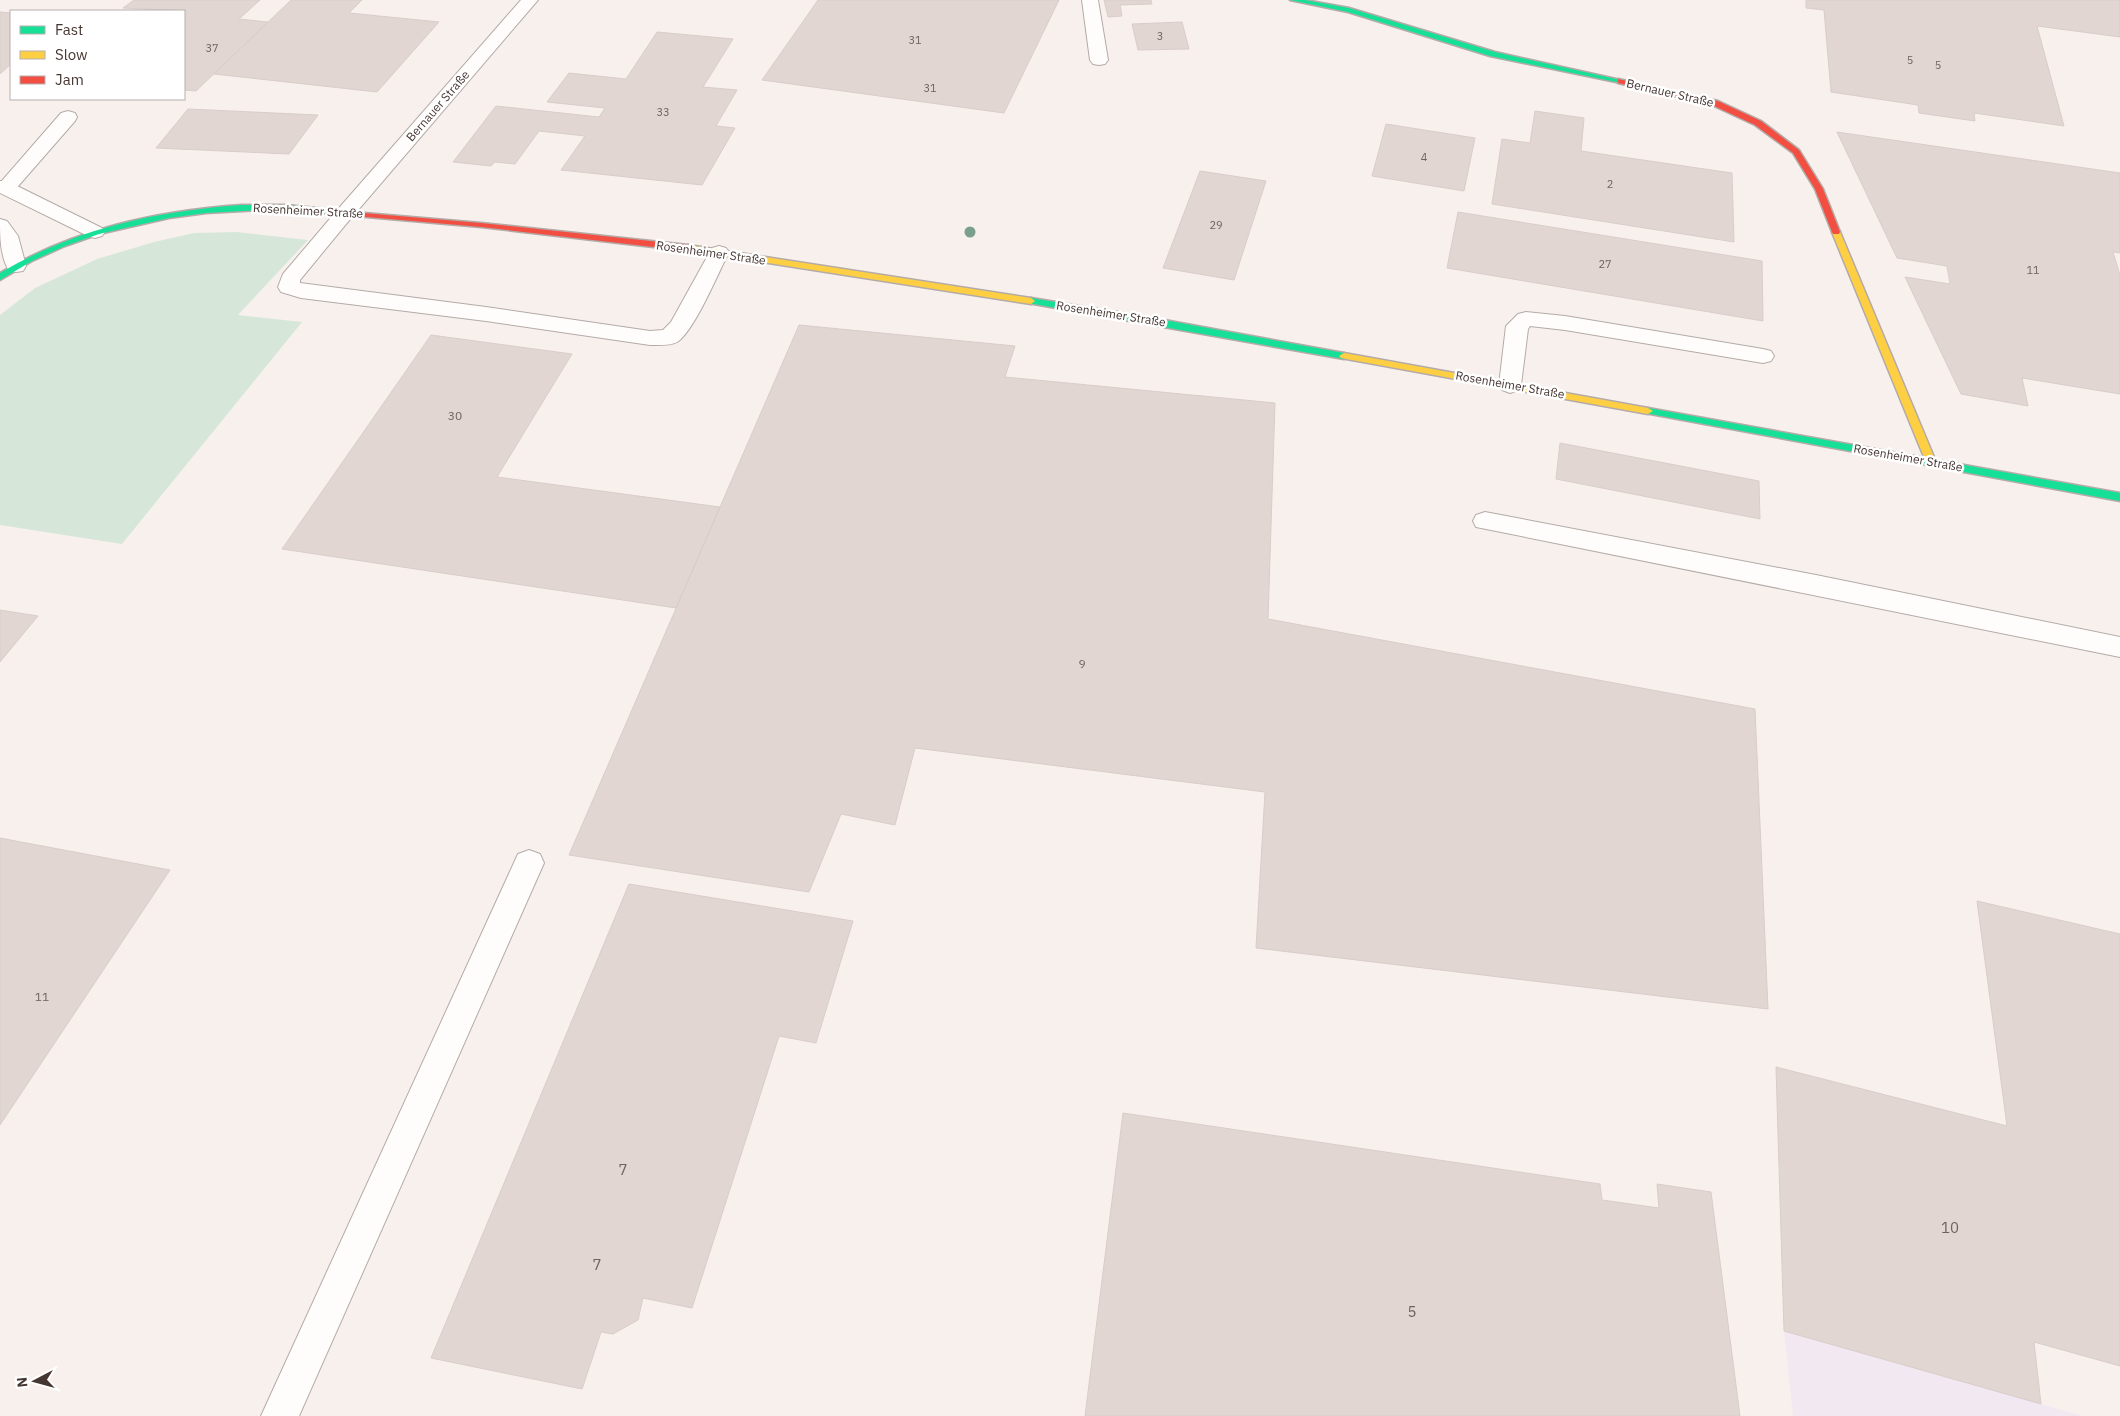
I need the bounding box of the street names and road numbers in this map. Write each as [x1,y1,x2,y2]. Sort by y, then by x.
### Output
street label: Bernauer Straße [403,67,473,144]
street label: Bernauer Straße [1625,75,1716,110]
street label: Rosenheimer Straße [253,200,364,221]
street label: Rosenheimer Straße [655,237,767,268]
street label: Rosenheimer Straße [1055,297,1167,330]
street label: Rosenheimer Straße [1454,368,1566,402]
street label: Rosenheimer Straße [1852,441,1964,475]

